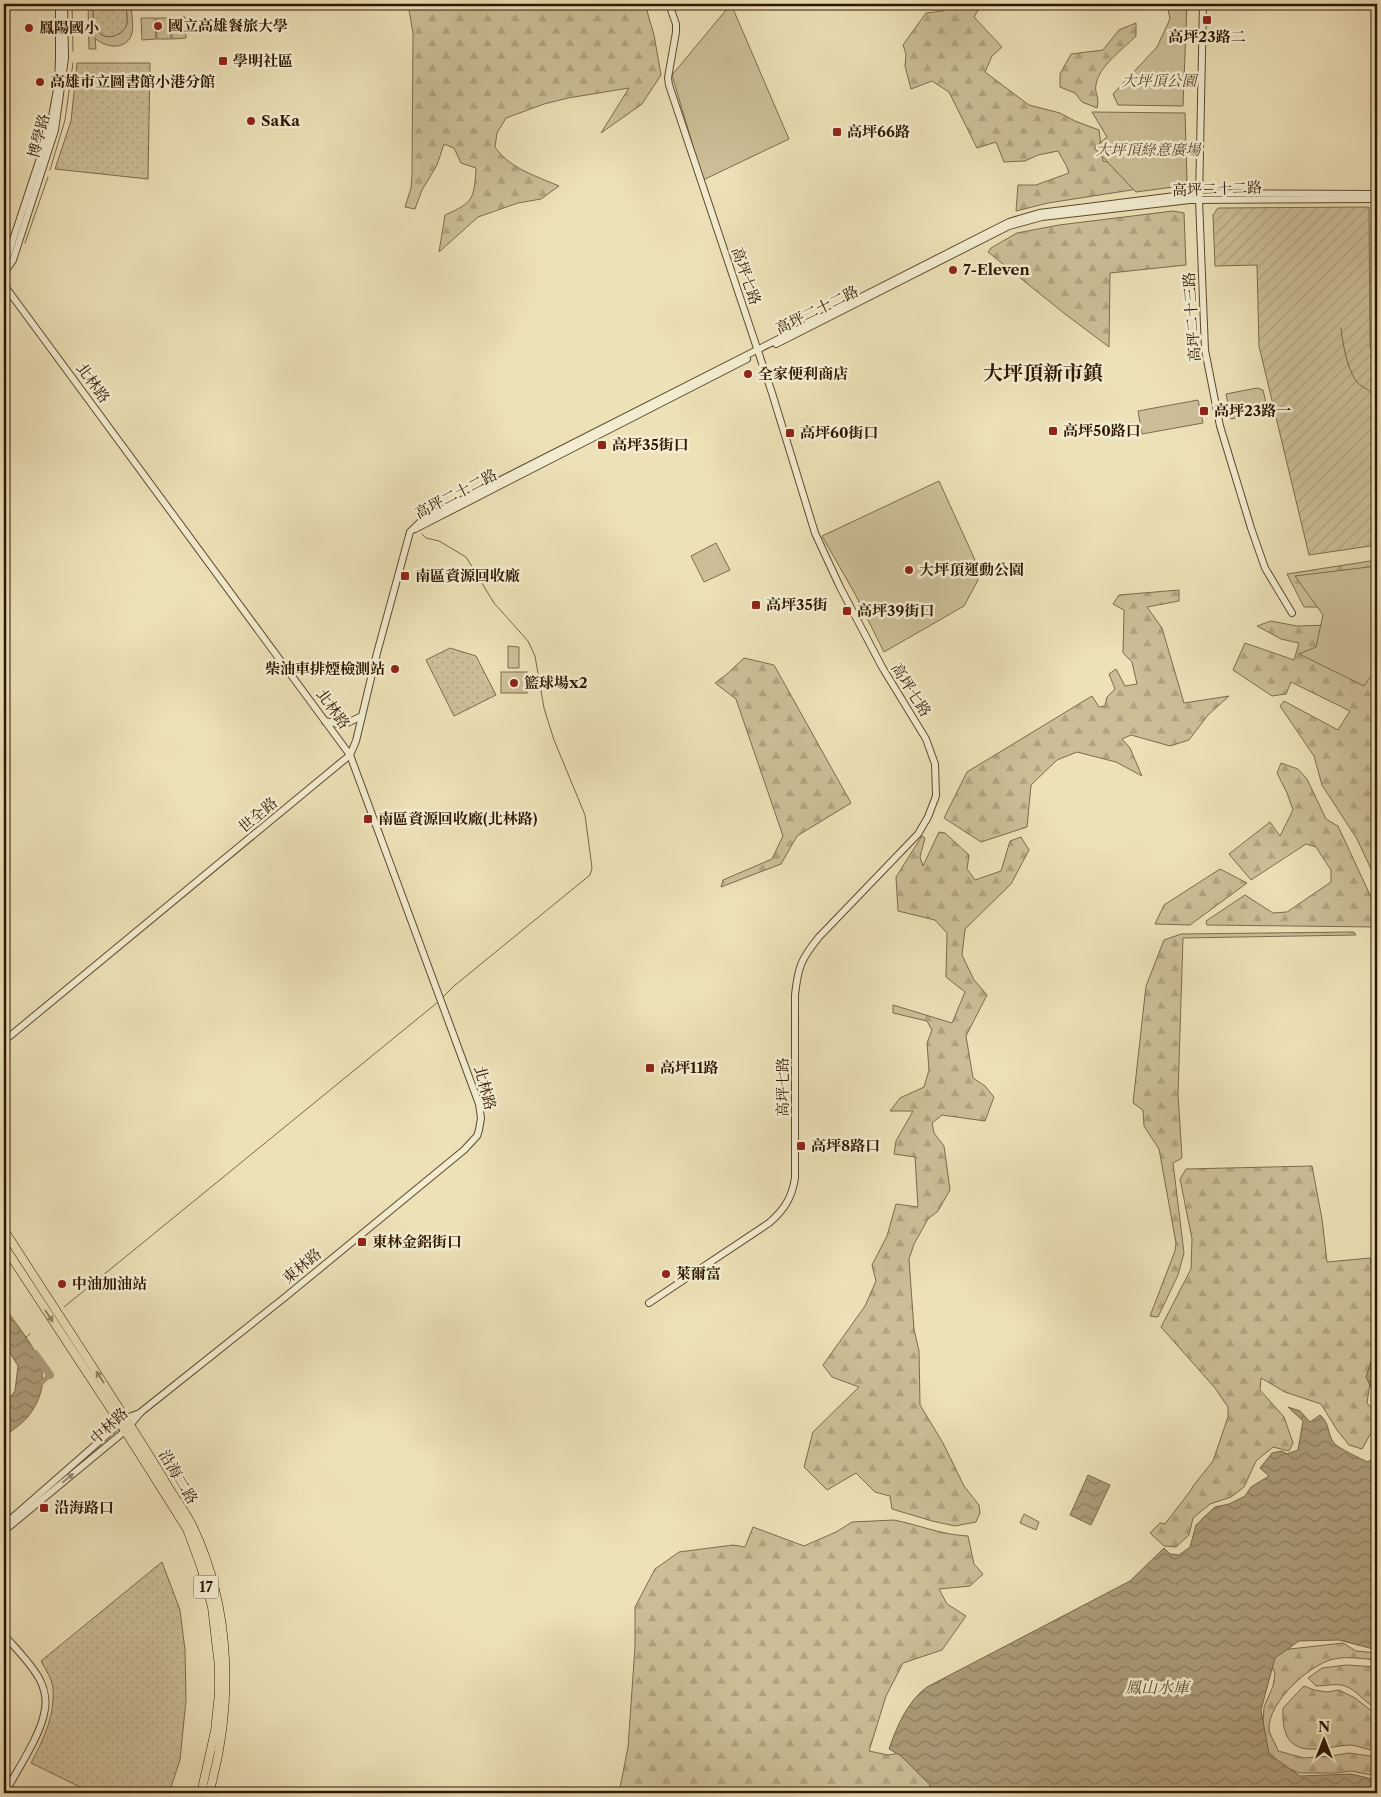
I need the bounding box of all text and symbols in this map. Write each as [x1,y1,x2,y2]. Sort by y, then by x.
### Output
marker: 高坪23路二 [1201,14,1213,26]
place label: 國立高雄餐旅大學 [168,16,288,35]
place label: 鳳陽國小 [39,18,99,37]
marker: 國立高雄餐旅大學 [152,20,164,32]
marker: 鳳陽國小 [23,22,35,34]
place label: 高坪23路二 [1168,27,1246,46]
place label: 學明社區 [233,51,293,70]
marker: 學明社區 [217,55,229,67]
park label: 大坪頂公園 [1121,71,1198,90]
place label: 高雄市立圖書館小港分館 [50,72,215,91]
marker: 高雄市立圖書館小港分館 [34,76,46,88]
place label: SaKa [261,111,300,130]
street label: 博學路 [24,112,54,160]
marker: SaKa [245,115,257,127]
place label: 高坪66路 [847,122,910,141]
marker: 高坪66路 [831,126,843,138]
park label: 大坪頂綠意廣場 [1095,140,1202,159]
street label: 高坪二十二路 [1172,177,1262,200]
street label: 高坪七路 [728,244,765,307]
place label: 7-Eleven [963,260,1031,279]
marker: 7-Eleven [947,264,959,276]
street label: 高坪二十三路 [1179,271,1204,363]
street label: 高坪二十二路 [772,281,861,338]
street label: 北林路 [72,359,114,406]
district label: 大坪頂新市鎮 [983,361,1103,385]
place label: 全家便利商店 [758,364,848,383]
marker: 全家便利商店 [742,368,754,380]
place label: 高坪23路一 [1214,401,1291,420]
marker: 高坪23路一 [1198,405,1210,417]
place label: 高坪50路口 [1063,421,1141,440]
place label: 高坪60街口 [800,423,879,442]
marker: 高坪50路口 [1047,425,1059,437]
marker: 高坪60街口 [784,427,796,439]
place label: 高坪35街口 [612,435,689,454]
marker: 高坪35街口 [596,439,608,451]
street label: 高坪二十二路 [411,465,500,522]
place label: 大坪頂運動公園 [919,560,1024,579]
marker: 大坪頂運動公園 [903,564,915,576]
place label: 南區資源回收廠 [415,566,520,585]
marker: 南區資源回收廠 [399,570,411,582]
place label: 高坪35街 [766,595,828,614]
marker: 高坪35街 [750,599,762,611]
place label: 高坪39街口 [857,601,934,620]
marker: 高坪39街口 [841,605,853,617]
place label: 柴油車排煙檢測站 [265,659,385,678]
street label: 高坪七路 [887,659,935,720]
marker: 柴油車排煙檢測站 [389,663,401,675]
place label: 籃球場x2 [524,673,588,692]
marker: 籃球場x2 [508,677,520,689]
street label: 北林路 [312,685,354,732]
street label: 世全路 [234,793,281,836]
place label: 南區資源回收廠(北林路) [378,809,538,828]
marker: 南區資源回收廠(北林路) [362,813,374,825]
street label: 高坪七路 [773,1057,792,1117]
place label: 高坪11路 [660,1058,719,1077]
marker: 高坪11路 [644,1062,656,1074]
street label: 北林路 [470,1064,500,1112]
place label: 高坪8路口 [811,1136,880,1155]
marker: 高坪8路口 [795,1140,807,1152]
place label: 東林金鋁街口 [372,1232,462,1251]
marker: 東林金鋁街口 [356,1236,368,1248]
street label: 東林路 [278,1244,325,1287]
place label: 萊爾富 [676,1264,721,1283]
marker: 萊爾富 [660,1268,672,1280]
place label: 中油加油站 [72,1274,147,1293]
marker: 中油加油站 [56,1278,68,1290]
one-way arrow [45,1309,54,1323]
one-way arrow [95,1371,104,1384]
street label: 中林路 [86,1403,132,1448]
street label: 沿海二路 [155,1446,202,1507]
one-way arrow [62,1473,75,1484]
place label: 沿海路口 [54,1498,114,1517]
marker: 沿海路口 [38,1502,50,1514]
road number: 17 [194,1575,218,1598]
water label: 鳳山水庫 [1125,1677,1192,1697]
north arrow [1298,1714,1348,1764]
text: N [1318,1718,1330,1736]

